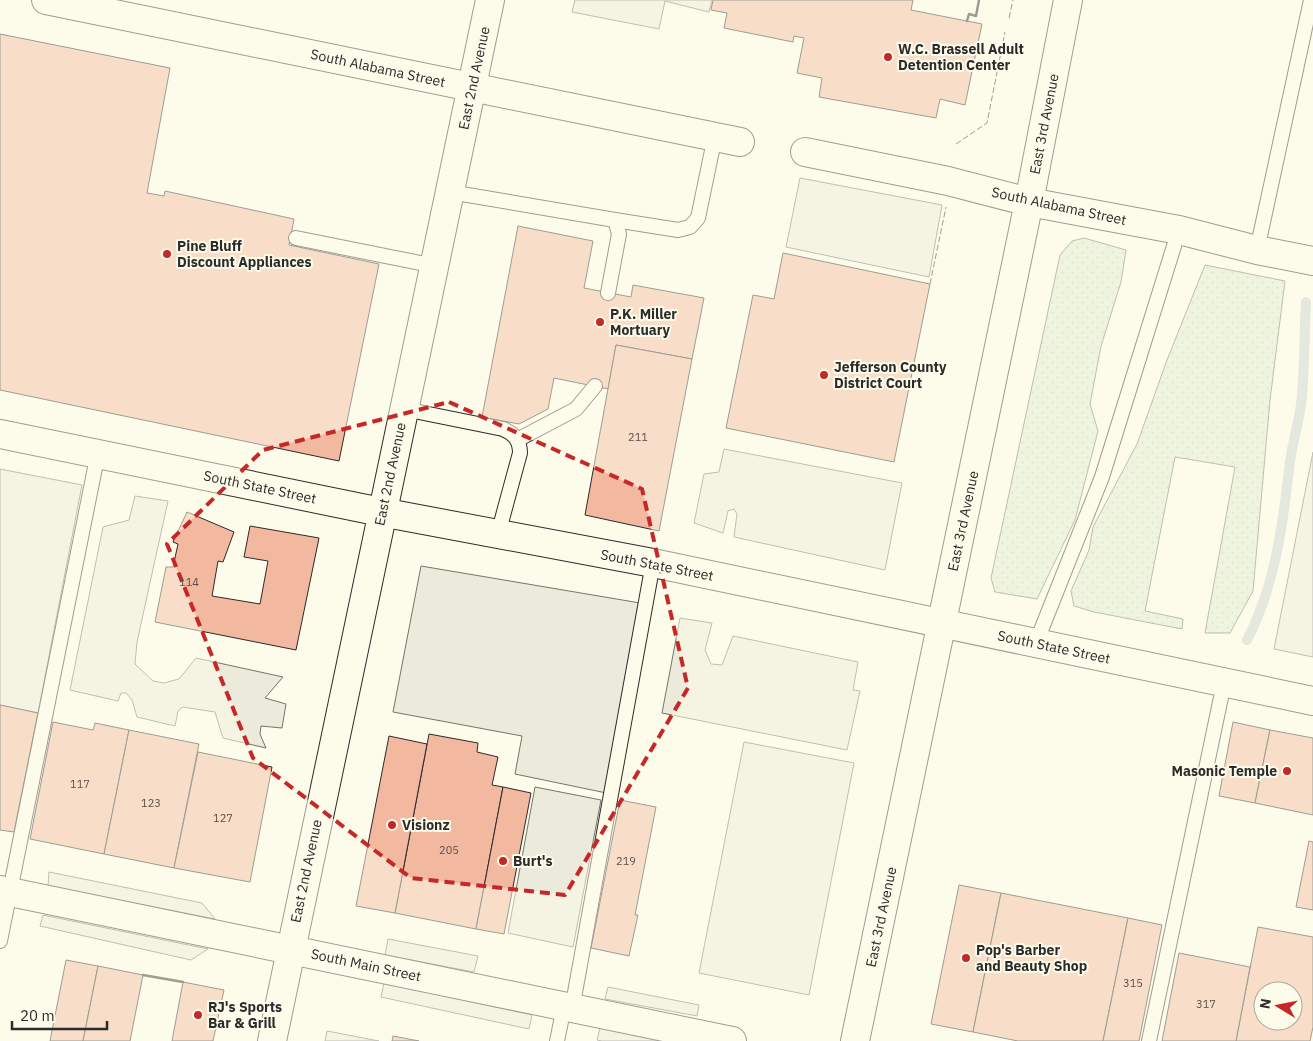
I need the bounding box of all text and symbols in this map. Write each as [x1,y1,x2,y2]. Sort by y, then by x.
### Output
street label: East 2nd Avenue [454,24,494,131]
place label: W.C. Brassell Adult Detention Center [898,40,1024,74]
street label: South Alabama Street [309,45,447,91]
marker: W.C. Brassell Adult Detention Center [882,51,894,63]
street label: East 3rd Avenue [1025,72,1063,176]
street label: South Alabama Street [990,183,1128,229]
place label: Pine Bluff Discount Appliances [177,237,312,271]
marker: Pine Bluff Discount Appliances [161,248,173,260]
place label: P.K. Miller Mortuary [610,305,677,339]
marker: P.K. Miller Mortuary [594,316,606,328]
place label: Jefferson County District Court [834,358,947,392]
marker: Jefferson County District Court [818,369,830,381]
street label: East 2nd Avenue [370,420,410,527]
house number: 211 [628,430,648,444]
street label: South State Street [202,466,318,508]
street label: East 3rd Avenue [944,469,982,573]
street label: South State Street [599,545,715,585]
house number: 114 [179,575,199,589]
street label: South State Street [996,626,1112,668]
place label: Masonic Temple [1171,762,1277,780]
marker: Masonic Temple [1281,765,1293,777]
house number: 117 [70,777,90,791]
house number: 123 [141,796,161,810]
house number: 127 [213,811,233,825]
place label: Visionz [402,816,450,834]
street label: East 2nd Avenue [286,817,326,924]
marker: Visionz [386,819,398,831]
house number: 205 [439,843,459,857]
place label: Burt's [513,852,553,870]
house number: 219 [616,854,636,868]
marker: Burt's [497,855,509,867]
street label: East 3rd Avenue [862,865,900,969]
place label: Pop's Barber and Beauty Shop [976,941,1087,975]
street label: South Main Street [309,945,423,985]
marker: Pop's Barber and Beauty Shop [960,952,972,964]
house number: 315 [1123,976,1143,990]
north arrow [1253,981,1303,1031]
house number: 317 [1196,997,1216,1011]
text: N [1255,997,1275,1010]
scale bar [12,998,108,1030]
place label: RJ's Sports Bar & Grill [208,998,282,1032]
text: 20 m [20,1006,55,1025]
marker: RJ's Sports Bar & Grill [192,1009,204,1021]

